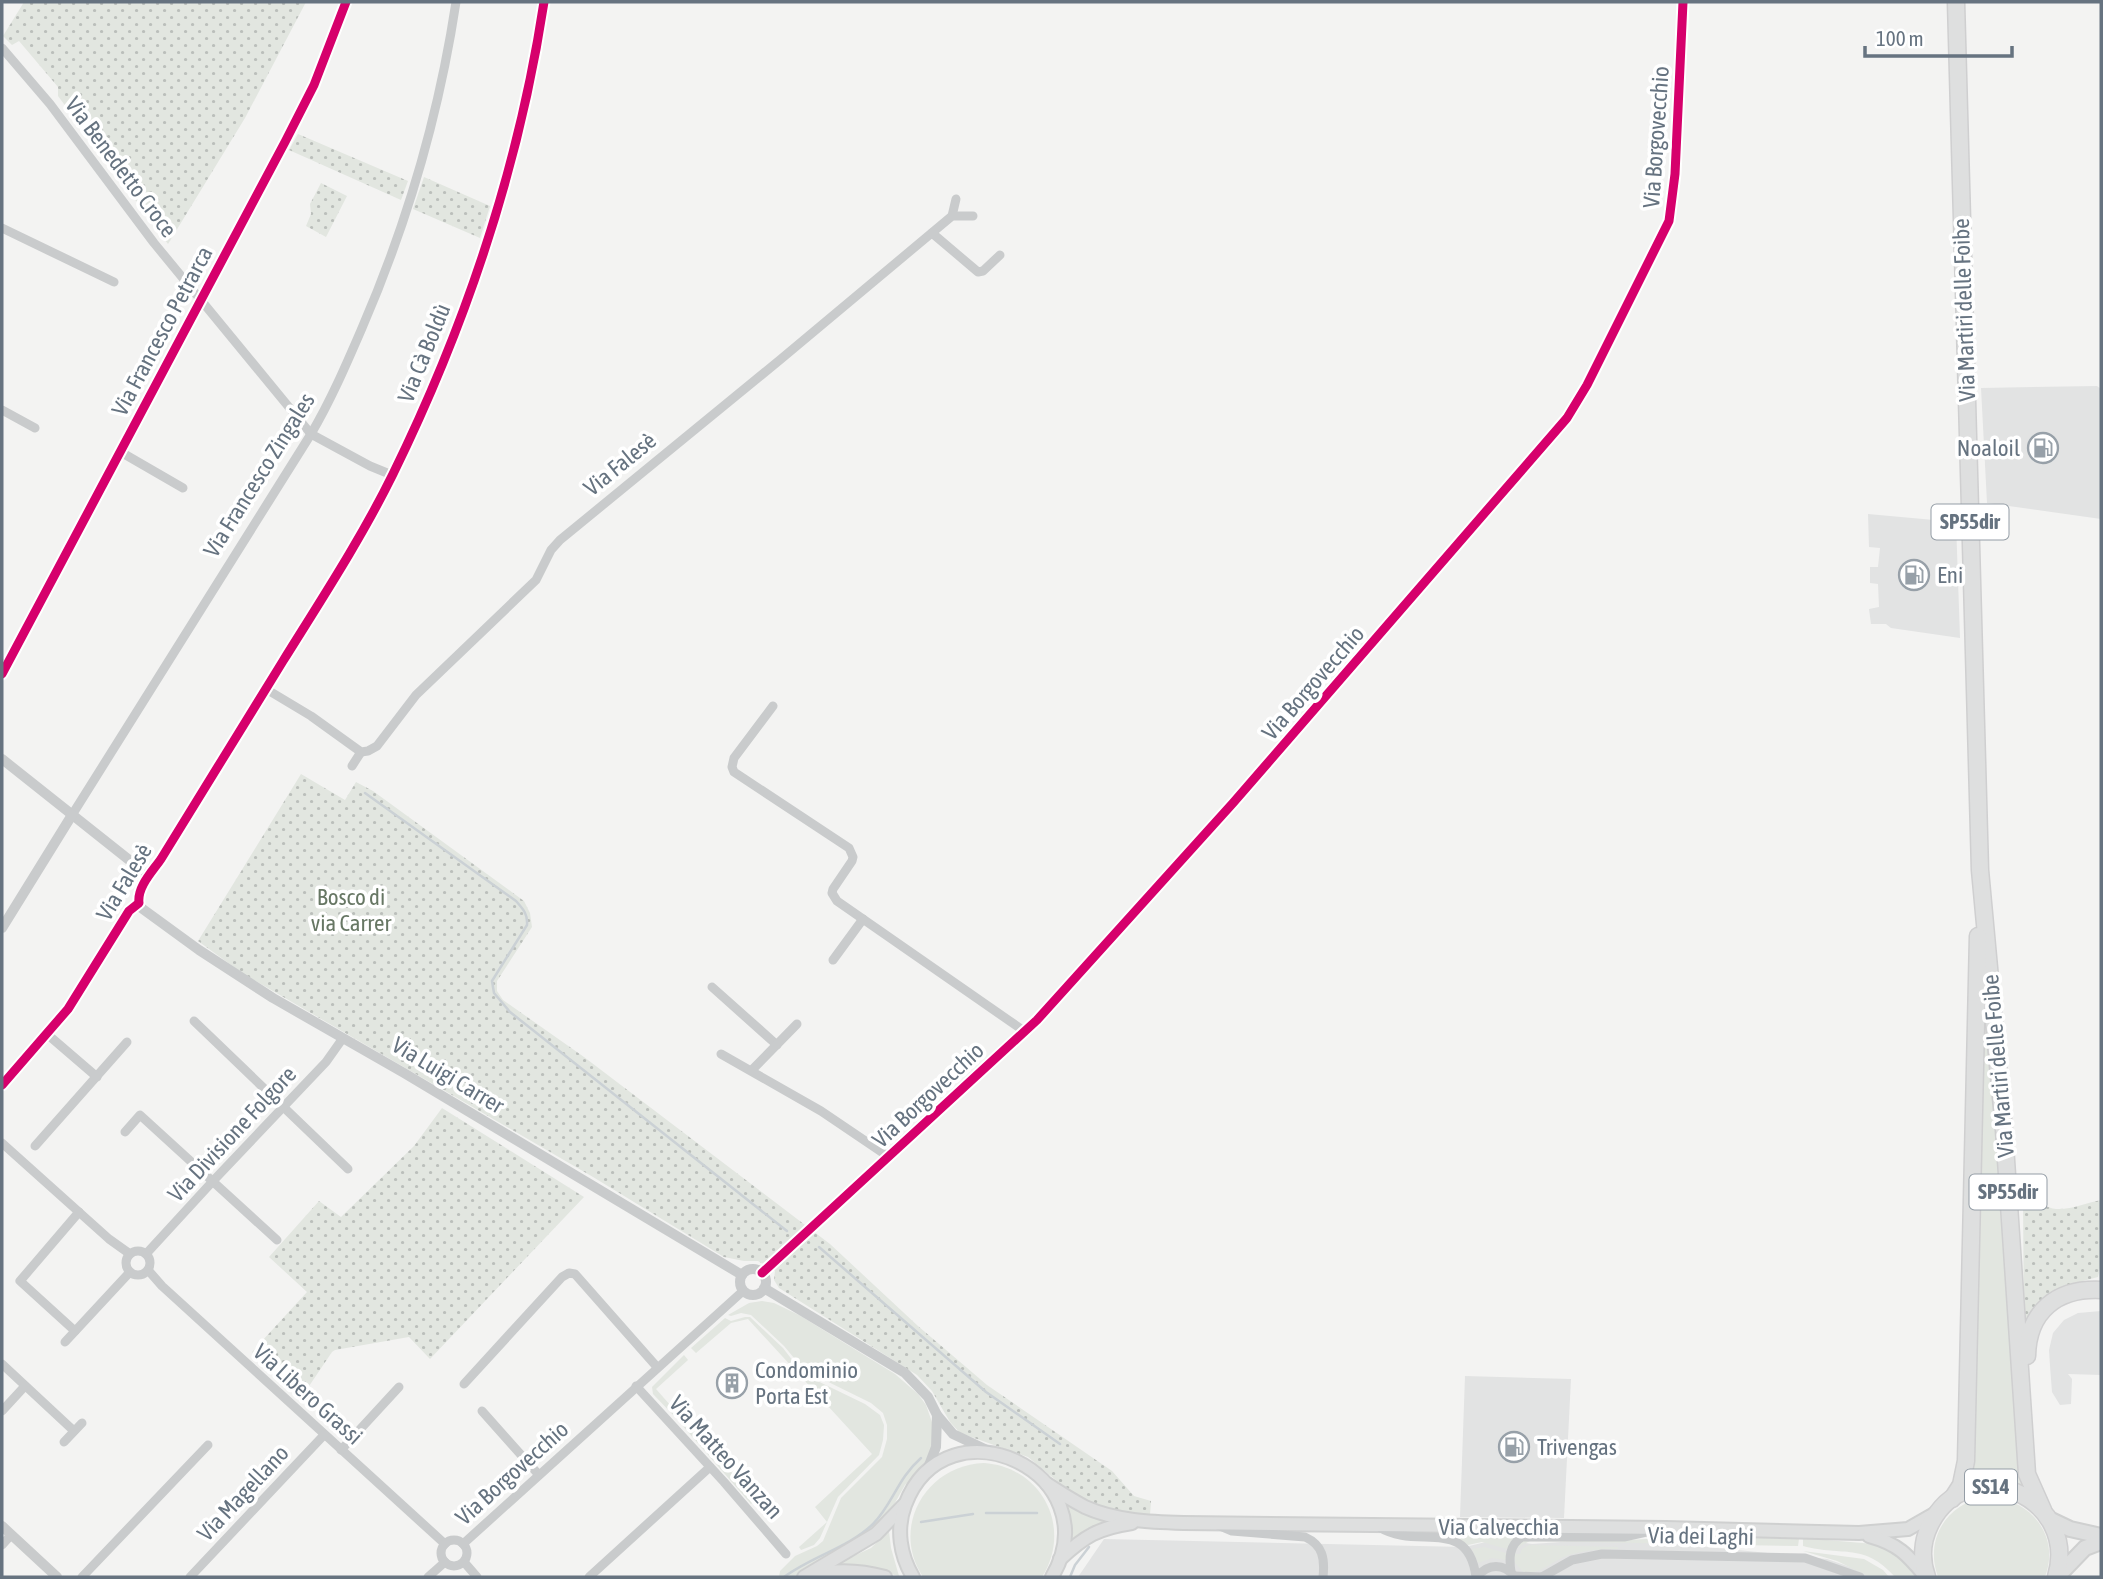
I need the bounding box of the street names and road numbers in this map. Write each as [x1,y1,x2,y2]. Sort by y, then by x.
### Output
street label: Via Borgovecchio [1638,65,1674,209]
street label: Via Benedetto Croce [60,92,182,242]
street label: Via Martiri delle Foibe [1948,218,1980,402]
street label: Via Francesco Petrarca [106,242,218,420]
street label: Via Cà Boldù [392,300,456,406]
street label: Via Francesco Zingales [198,388,320,562]
street label: Via Falesè [579,427,661,501]
road number: SP55dir [1932,504,2008,540]
street label: Via Borgovecchio [1257,621,1369,745]
street label: Via Falesè [91,839,157,925]
street label: Via Martiri delle Foibe [1977,974,2019,1158]
street label: Via Luigi Carrer [387,1031,510,1119]
street label: Via Borgovecchio [867,1037,989,1153]
street label: Via Divisione Folgore [163,1061,301,1207]
road number: SP55dir [1969,1174,2046,1210]
street label: Via Libero Grassi [248,1338,368,1450]
street label: Via Matteo Vanzan [664,1390,788,1524]
street label: Via Borgovecchio [451,1416,573,1530]
street label: Via Magellano [192,1440,294,1546]
road number: SS14 [1965,1470,2017,1504]
street label: Via Calvecchia [1438,1514,1560,1540]
street label: Via dei Laghi [1648,1522,1754,1550]

